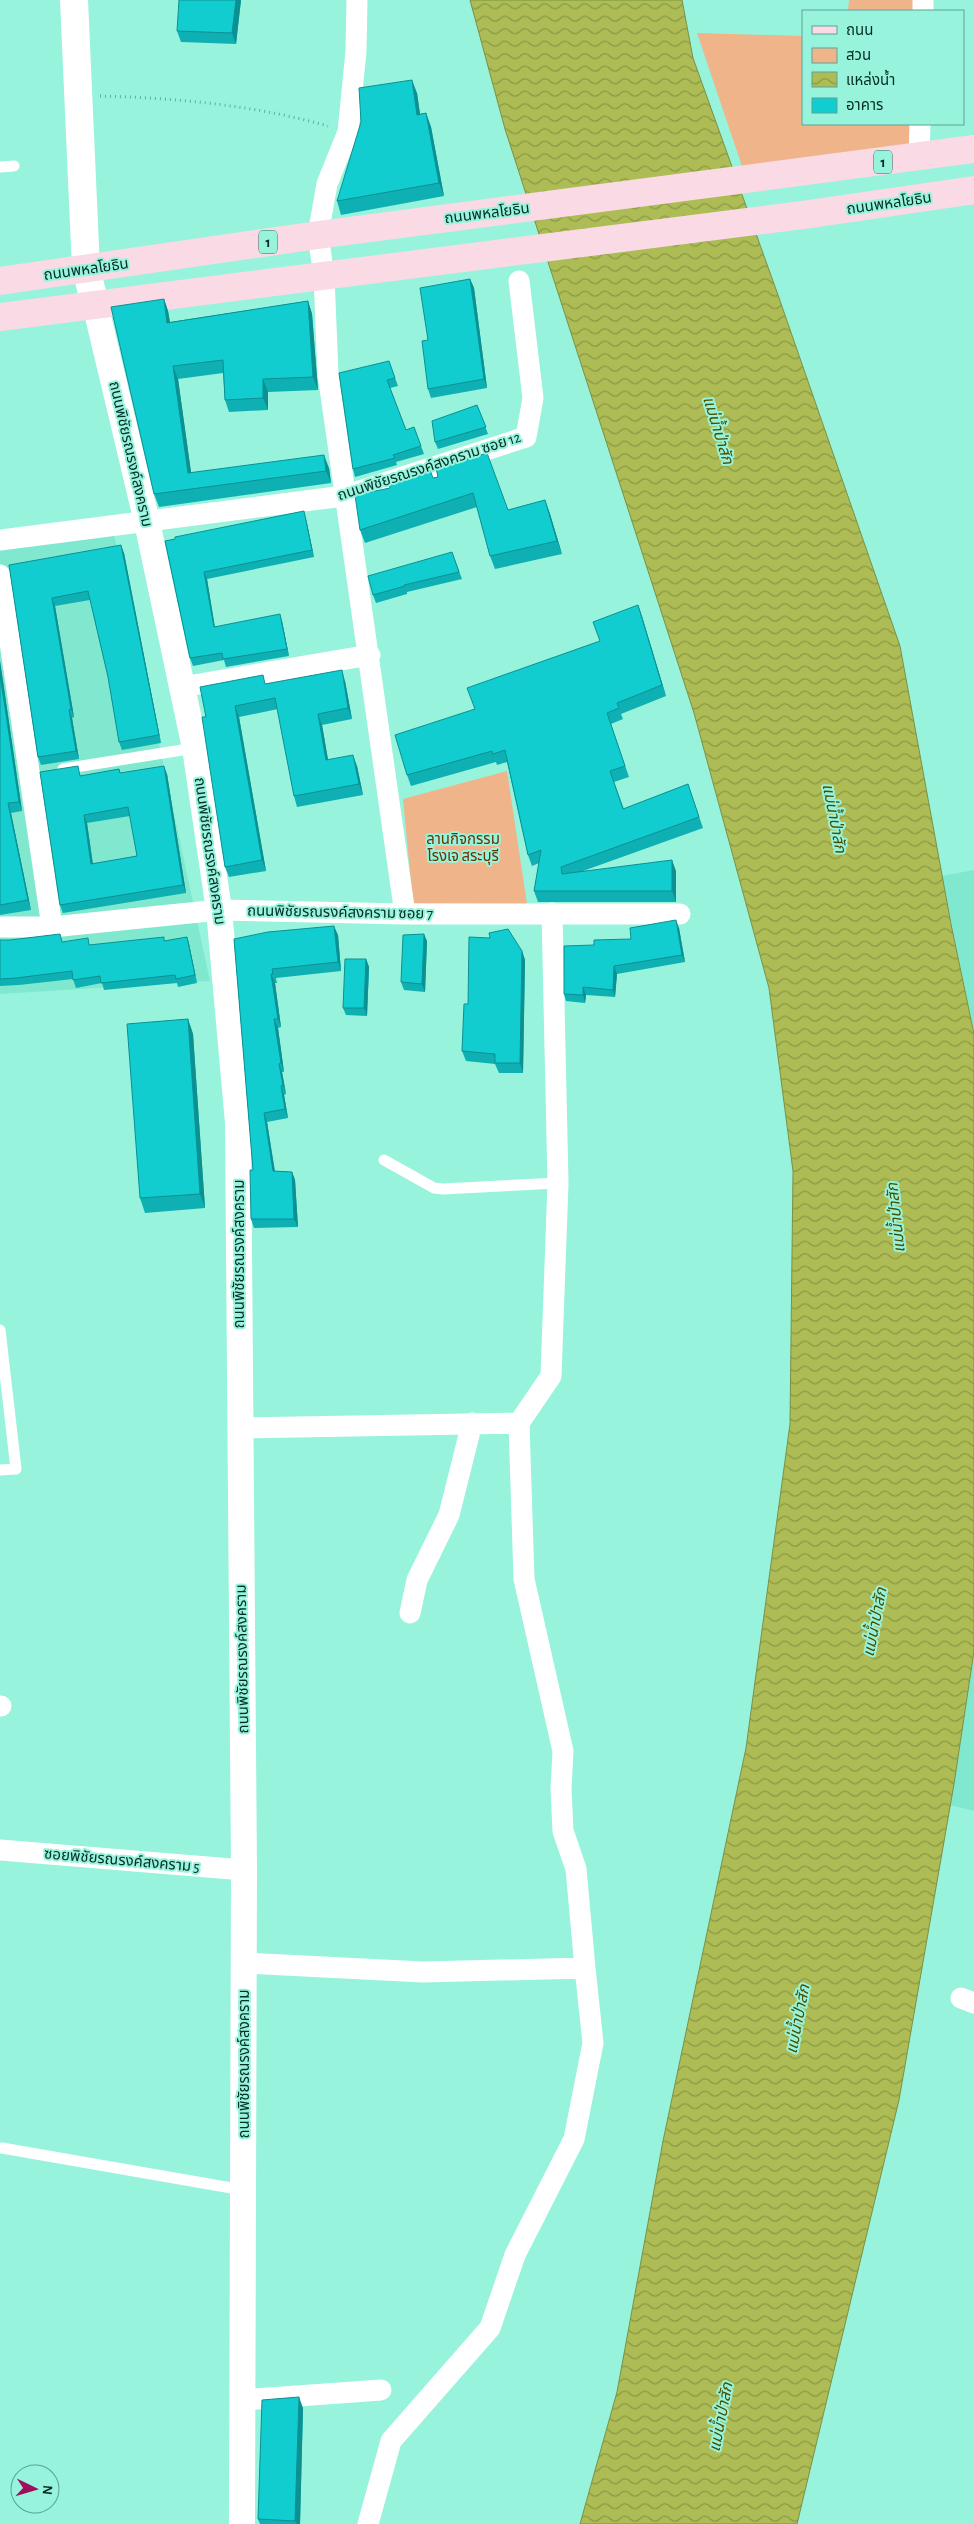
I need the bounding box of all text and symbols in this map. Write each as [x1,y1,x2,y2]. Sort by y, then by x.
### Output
legend [802,10,964,125]
text: ถนน [846,23,873,38]
text: สวน [846,48,871,63]
text: แหล่งน้ำ [846,69,895,88]
text: อาคาร [846,98,883,113]
road number: 1 [874,150,892,173]
street label: ถนนพหลโยธิน [845,189,933,217]
street label: ถนนพหลโยธิน [444,200,530,226]
road number: 1 [259,230,277,253]
street label: ถนนพหลโยธิน [42,255,130,283]
street label: ถนนพิชัยรณรงค์สงคราม [106,380,156,528]
water label: แม่น้ำป่าสัก [700,393,740,468]
street label: ถนนพิชัยรณรงค์สงคราม ซอย 12 [335,429,523,503]
street label: ถนนพิชัยรณรงค์สงคราม [192,776,228,926]
water label: แม่น้ำป่าสัก [819,781,853,856]
park label: ลานกิจกรรม โรงเจ สระบุรี [426,832,500,865]
street label: ถนนพิชัยรณรงค์สงคราม ซอย 7 [247,902,433,922]
street label: ถนนพิชัยรณรงค์สงคราม [231,1179,247,1329]
water label: แม่น้ำป่าสัก [880,1181,908,1254]
street label: ถนนพิชัยรณรงค์สงคราม [233,1584,251,1734]
water label: แม่น้ำป่าสัก [857,1584,890,1658]
street label: ซอยพิชัยรณรงค์สงคราม 5 [43,1845,200,1875]
water label: แม่น้ำป่าสัก [780,1981,813,2055]
street label: ถนนพิชัยรณรงค์สงคราม [236,1989,252,2139]
water label: แม่น้ำป่าสัก [703,2379,736,2453]
north arrow [10,2464,60,2514]
text: N [40,2485,54,2496]

